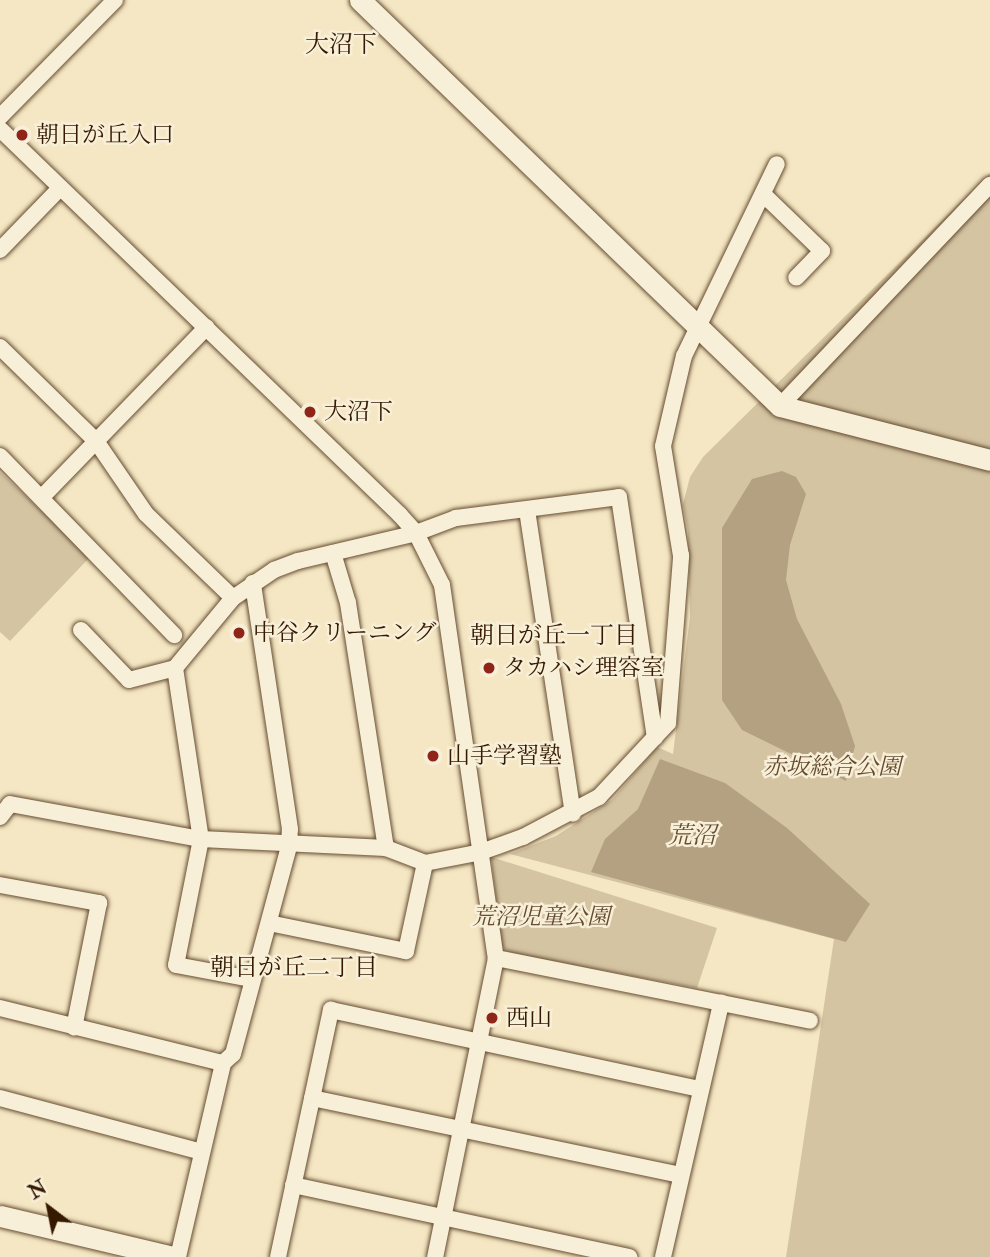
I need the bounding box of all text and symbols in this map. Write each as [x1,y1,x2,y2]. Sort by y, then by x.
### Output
district label: 大沼下 [305,31,377,59]
place label: 朝日が丘入口 [36,121,174,149]
marker: 朝日が丘入口 [14,127,30,143]
place label: 大沼下 [324,398,393,426]
marker: 大沼下 [302,404,318,420]
place label: 中谷クリーニング [253,619,437,647]
district label: 朝日が丘一丁目 [470,622,638,650]
marker: 中谷クリーニング [231,625,247,641]
place label: タカハシ理容室 [503,654,664,682]
marker: タカハシ理容室 [481,660,497,676]
place label: 山手学習塾 [447,742,562,770]
marker: 山手学習塾 [425,748,441,764]
park label: 赤坂総合公園 [763,753,901,781]
water label: 荒沼 [668,822,716,850]
park label: 荒沼児童公園 [472,903,610,931]
district label: 朝日が丘二丁目 [210,954,378,982]
place label: 西山 [506,1004,552,1032]
marker: 西山 [484,1010,500,1026]
north arrow [14,1173,84,1243]
text: N [24,1176,51,1205]

